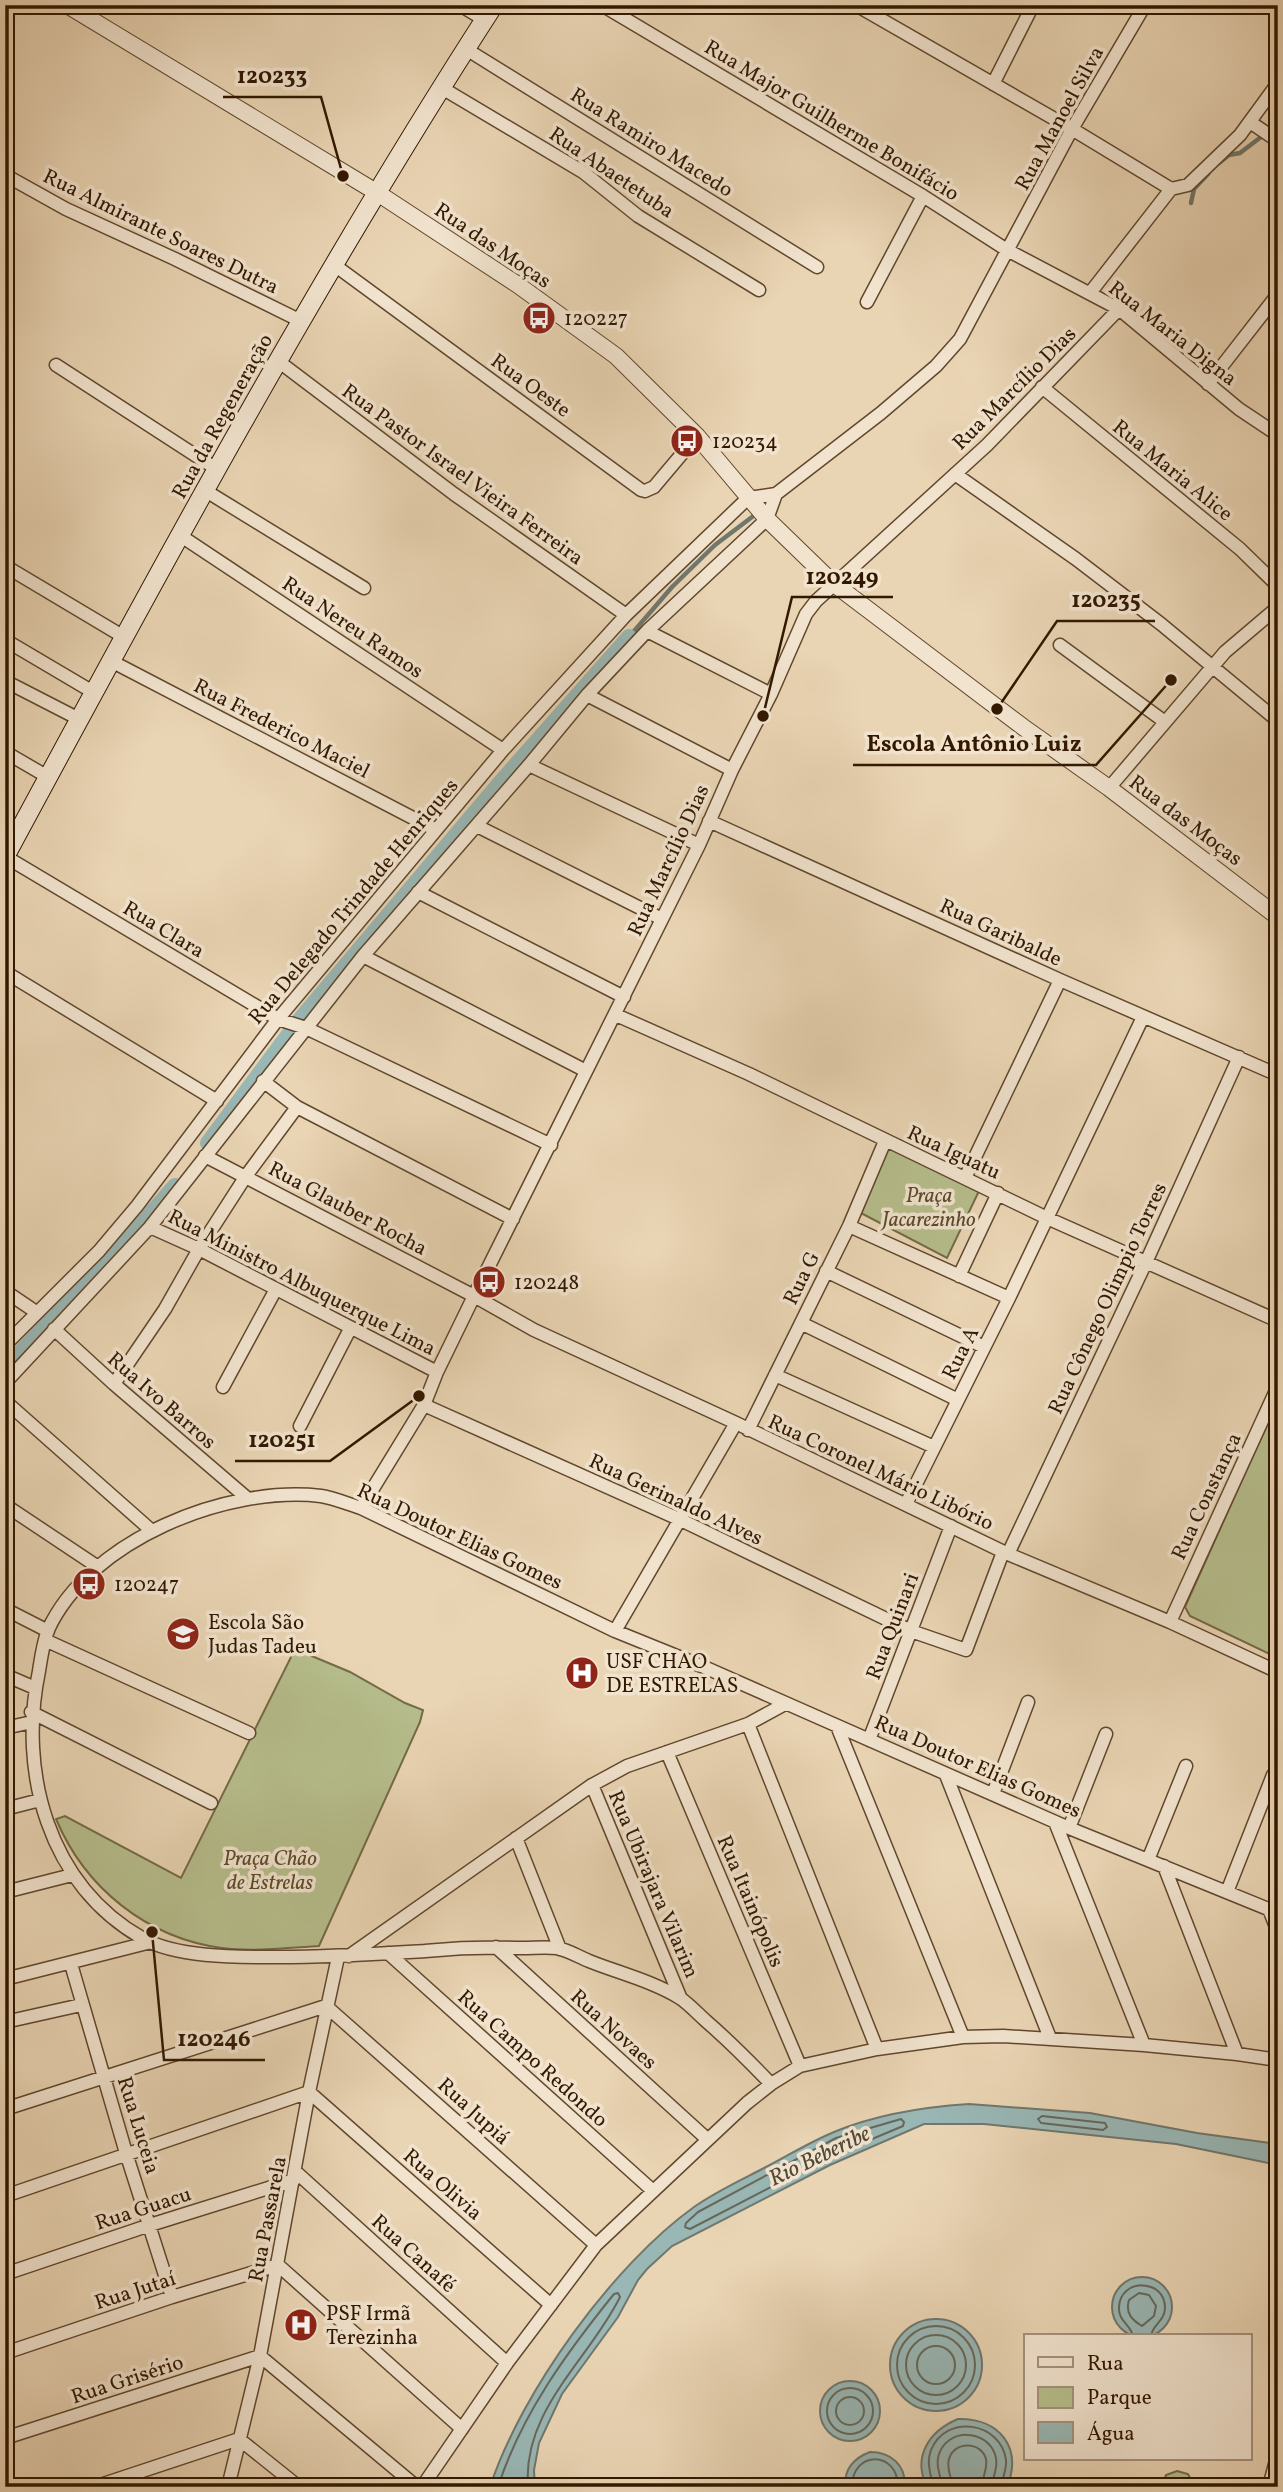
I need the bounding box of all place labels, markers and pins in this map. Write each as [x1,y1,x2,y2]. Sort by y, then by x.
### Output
callout: 120233 [223,53,321,97]
bus stop icon: 120227 [520,299,558,337]
place label: 120227 [564,305,628,334]
bus stop icon: 120234 [668,422,706,460]
place label: 120234 [712,428,778,457]
callout: 120249 [792,553,893,597]
callout: 120235 [1057,577,1155,621]
callout: Escola Antônio Luiz [853,721,1096,765]
bus stop icon: 120248 [470,1263,508,1301]
place label: 120248 [514,1269,579,1298]
callout: 120251 [235,1417,330,1461]
bus stop icon: 120247 [70,1565,108,1603]
place label: 120247 [114,1571,179,1600]
place label: Escola São Judas Tadeu [208,1609,317,1662]
school or university icon: Escola São Judas Tadeu [164,1615,202,1653]
place label: USF CHAO DE ESTRELAS [606,1648,738,1701]
hospital icon: USF CHAO DE ESTRELAS [563,1654,601,1692]
callout: 120246 [164,2016,265,2060]
place label: PSF Irmã Terezinha [326,2300,418,2353]
hospital icon: PSF Irmã Terezinha [282,2306,320,2344]

